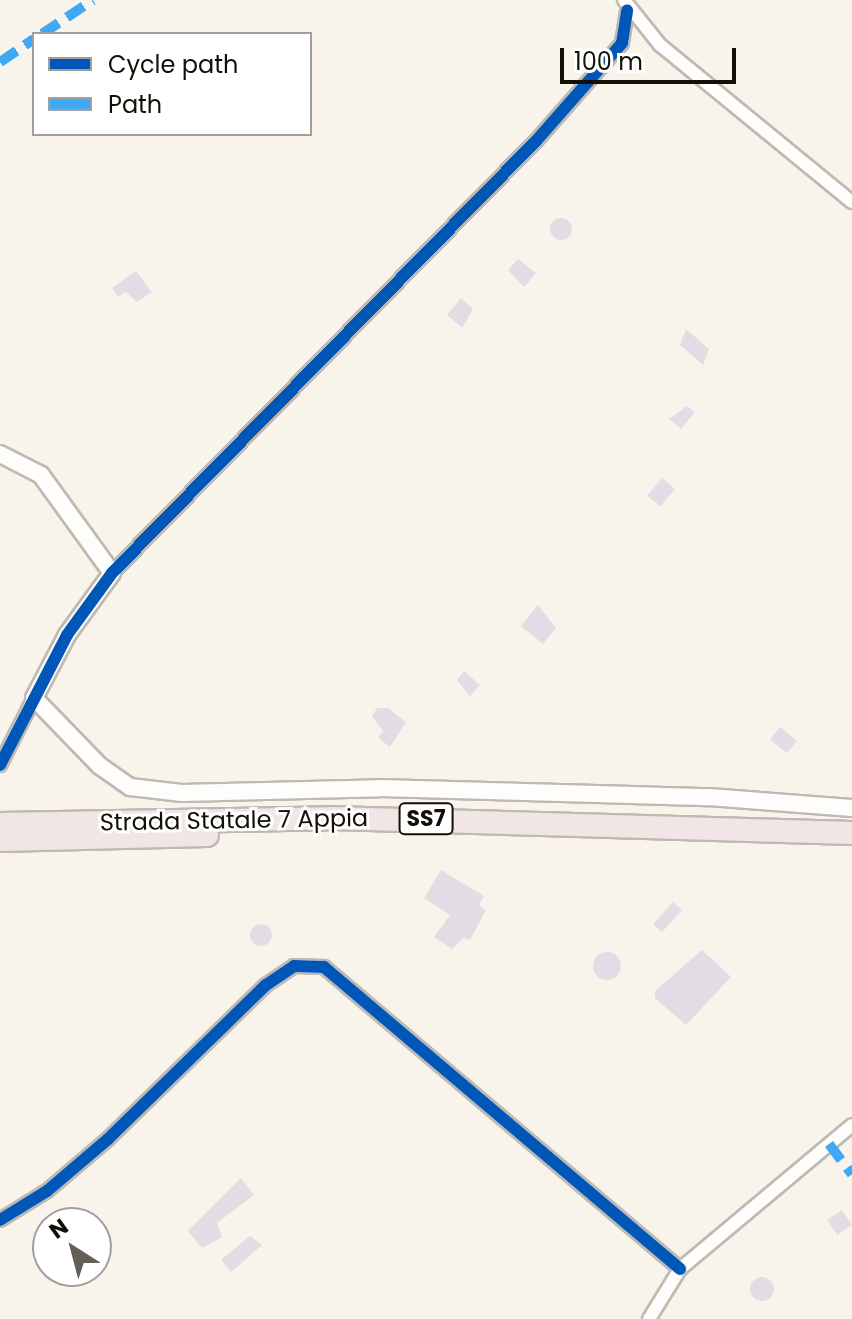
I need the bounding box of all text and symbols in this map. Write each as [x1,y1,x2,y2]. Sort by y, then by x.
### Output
legend [32,32,312,136]
scale bar [564,32,740,82]
text: 100 m [574,45,643,78]
text: Cycle path [108,48,238,81]
text: Path [108,88,162,121]
road number: SS7 [398,801,454,837]
street label: Strada Statale 7 Appia [100,803,368,837]
north arrow [32,1207,112,1287]
text: N [43,1211,75,1246]

